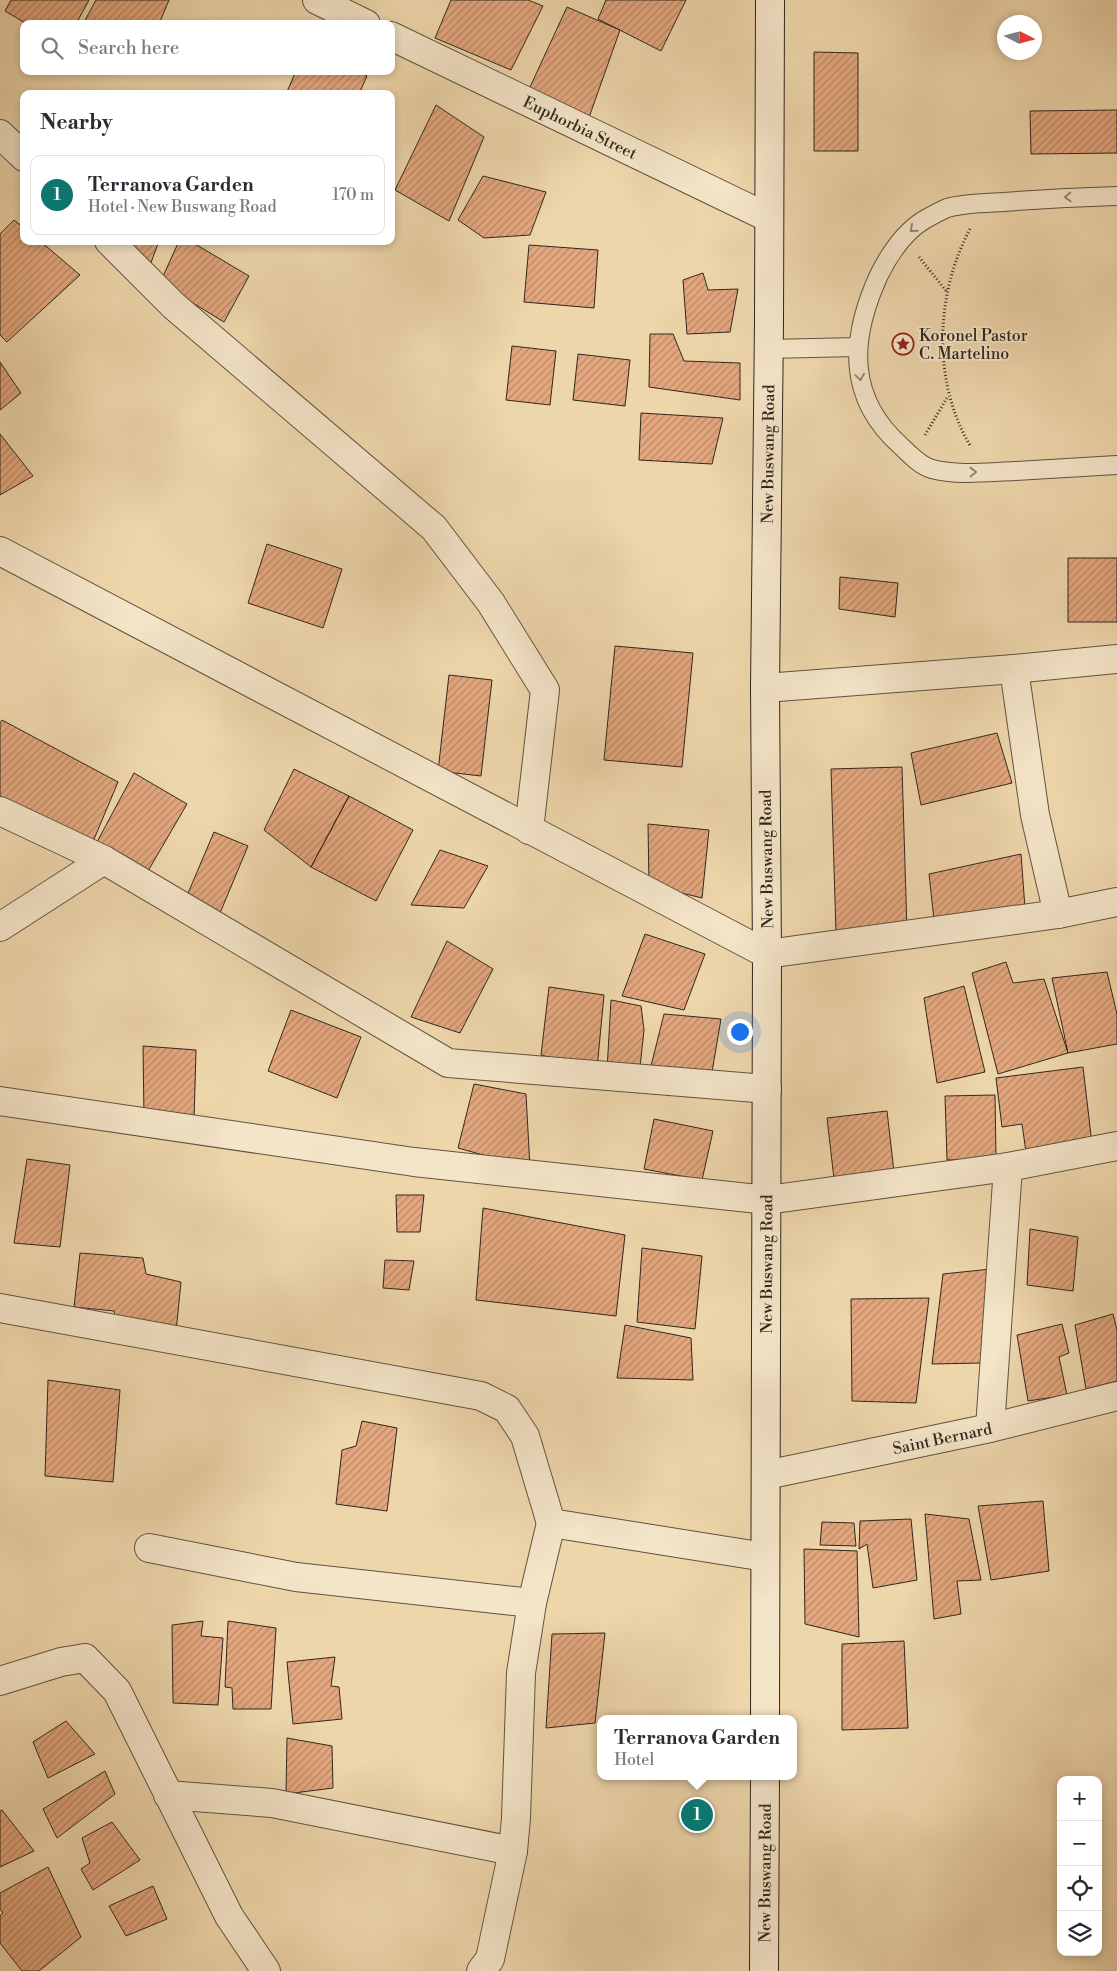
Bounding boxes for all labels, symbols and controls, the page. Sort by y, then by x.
north arrow [997,15,1042,60]
search box [20,20,395,75]
icon: search [38,34,66,62]
text: Search here [78,36,179,60]
street label: Euphorbia Street [520,92,640,164]
text: Nearby [40,110,113,136]
text: Terranova Garden [88,173,254,197]
text: 1 [53,185,61,205]
text: 170 m [332,185,374,205]
one-way arrow [1064,192,1072,203]
text: Hotel · New Buswang Road [88,197,276,217]
one-way arrow [909,224,918,233]
place label: Koronel Pastor C. Martelino [919,326,1028,364]
place icon: Koronel Pastor C. Martelino [891,332,915,356]
one-way arrow [854,373,865,381]
street label: New Buswang Road [758,384,779,524]
one-way arrow [969,467,977,478]
street label: New Buswang Road [756,789,778,929]
your location [727,1019,753,1045]
street label: New Buswang Road [757,1194,777,1334]
street label: Saint Bernard [891,1419,994,1459]
popup [597,1715,797,1780]
text: Terranova Garden [614,1726,780,1750]
text: Hotel [614,1750,654,1770]
map controls [1057,1776,1102,1956]
button: + [1057,1776,1102,1821]
pin: 1 [681,1796,713,1834]
street label: New Buswang Road [755,1803,776,1943]
button: − [1057,1821,1102,1866]
button: locate [1057,1866,1102,1911]
button: layers [1057,1911,1102,1956]

